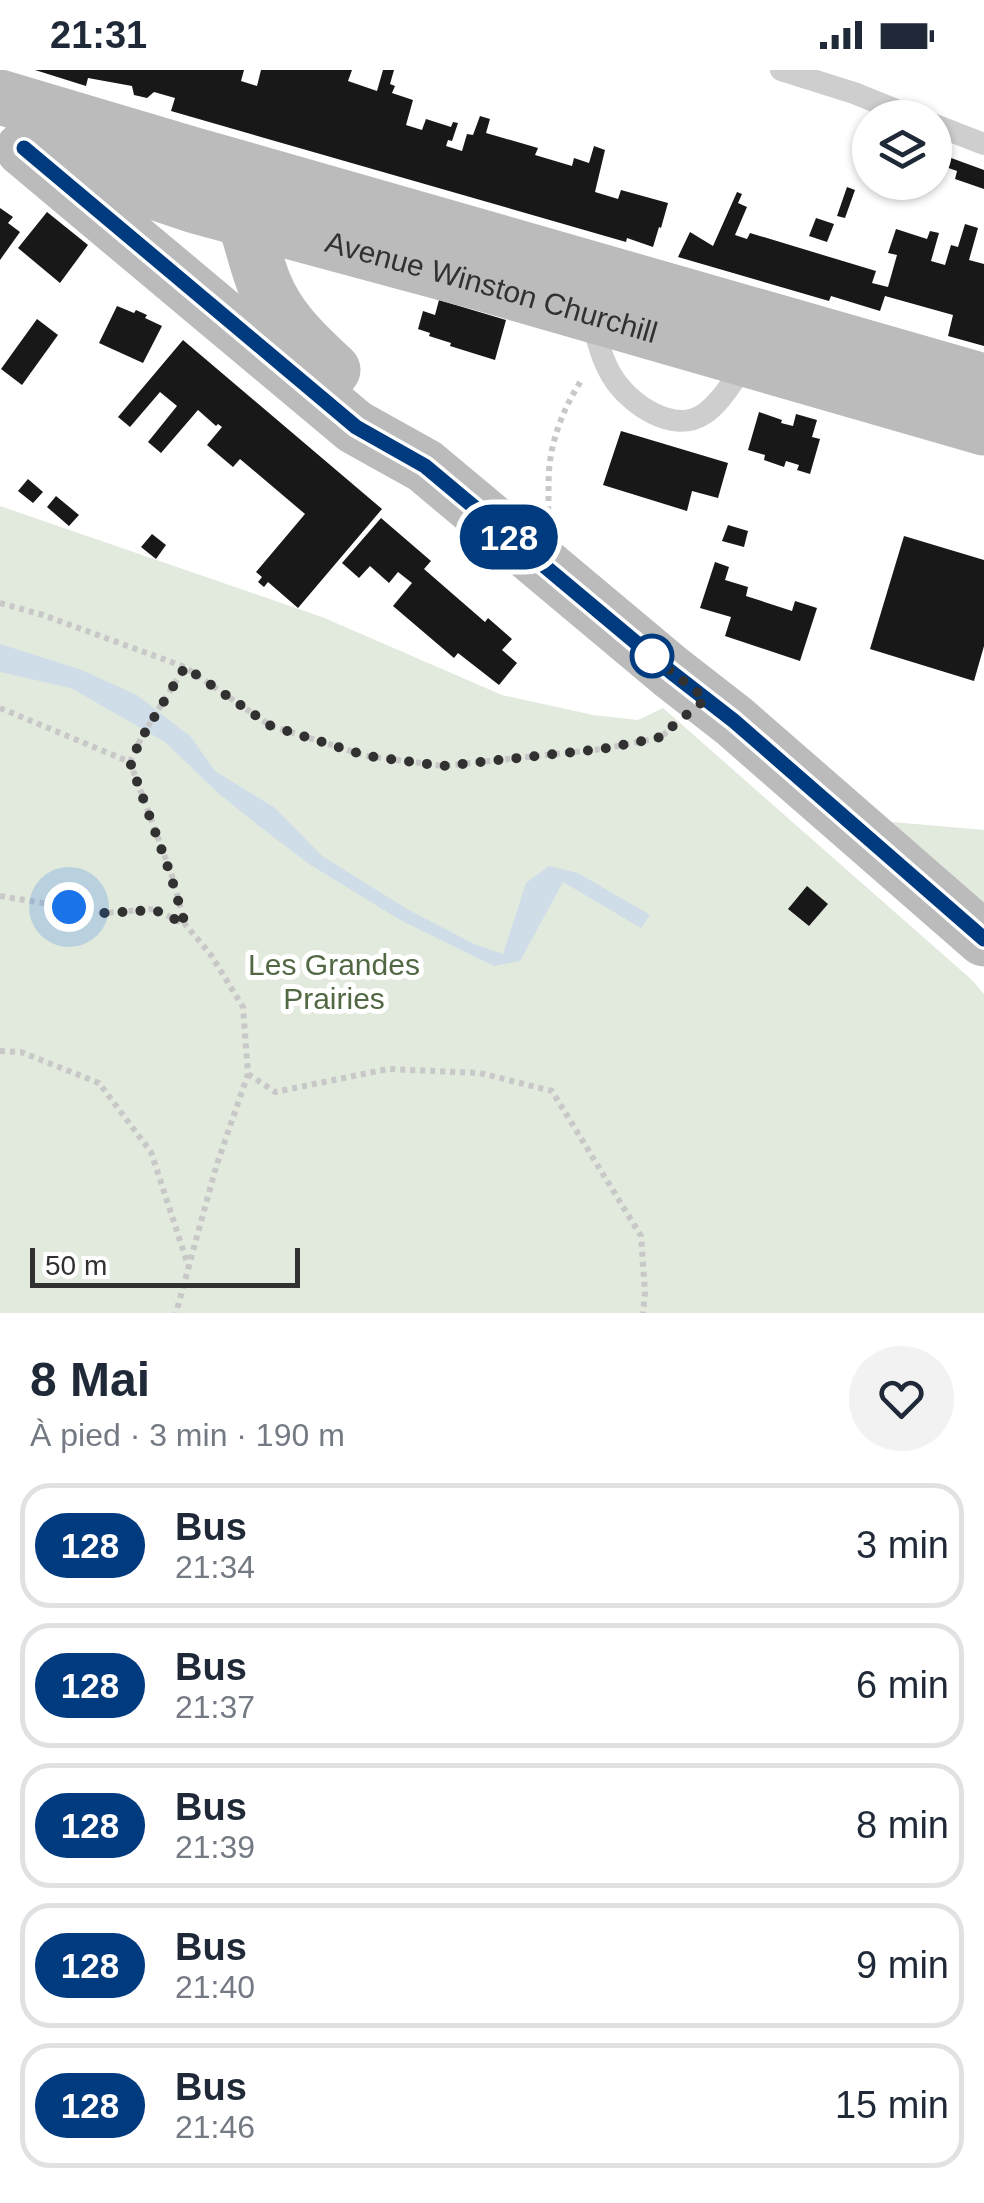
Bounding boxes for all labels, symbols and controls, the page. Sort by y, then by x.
text: 21:31 [50,14,147,56]
map controls [852,100,952,200]
button: layers [852,100,952,200]
street label: Avenue Winston Churchill [322,225,661,349]
line badge: 128 [452,504,566,570]
text: 128 [480,518,538,557]
unlabelled marker [631,635,673,677]
your location [44,882,94,932]
park label: Les Grandes Prairies [248,948,420,1015]
scale bar [30,1243,300,1288]
text: 50 m [45,1250,107,1281]
button: heart [849,1346,954,1451]
text: 8 Mai [30,1353,150,1406]
text: À pied · 3 min · 190 m [30,1417,345,1453]
text: Bus [175,1506,247,1548]
text: 3 min [856,1524,949,1566]
text: 128 [61,1526,119,1565]
text: 21:34 [175,1549,255,1585]
text: Bus [175,1646,247,1688]
text: 6 min [856,1664,949,1706]
text: 128 [61,1666,119,1705]
text: 21:37 [175,1689,255,1725]
text: Bus [175,1786,247,1828]
text: 8 min [856,1804,949,1846]
text: 128 [61,1806,119,1845]
text: 21:39 [175,1829,255,1865]
text: Bus [175,1926,247,1968]
text: 9 min [856,1944,949,1986]
text: 128 [61,1946,119,1985]
text: 21:40 [175,1969,255,2005]
text: Bus [175,2066,247,2108]
text: 15 min [835,2084,949,2126]
text: 128 [61,2086,119,2125]
text: 21:46 [175,2109,255,2145]

